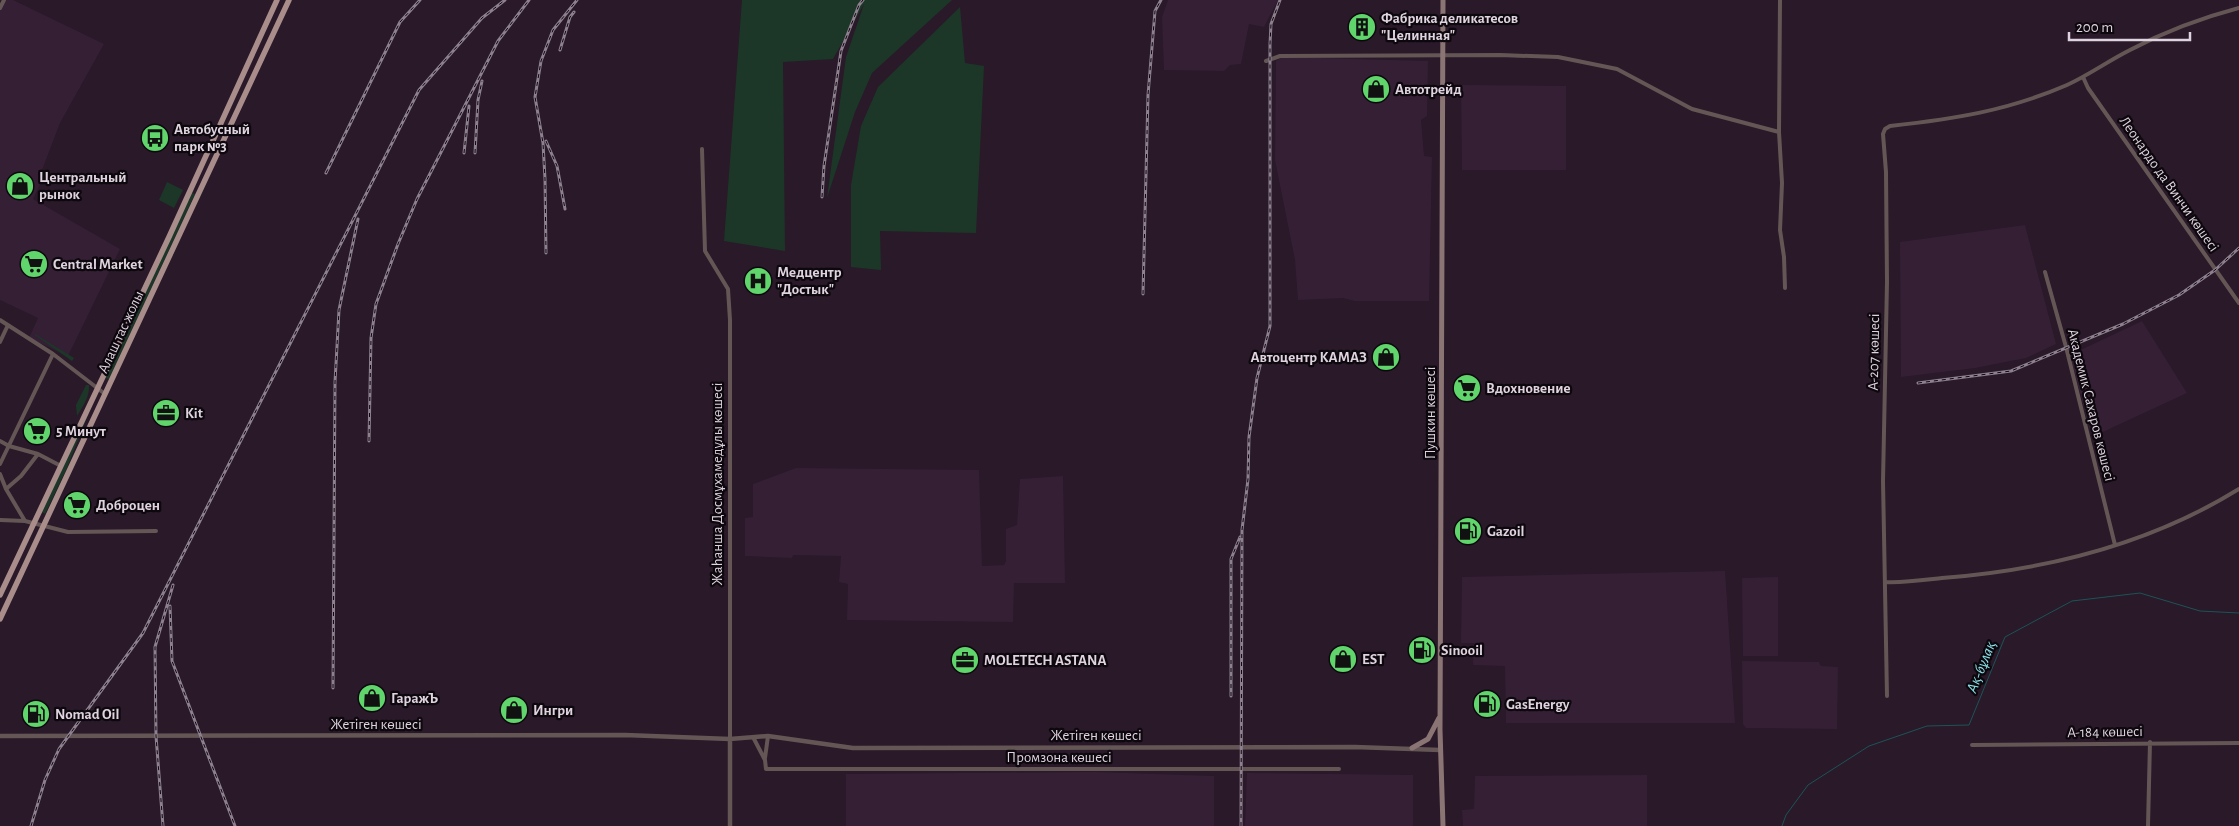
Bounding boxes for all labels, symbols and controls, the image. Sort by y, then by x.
scale bar [2069,10,2190,42]
place label: Фабрика деликатесов "Целинная" [1381,11,1518,43]
building icon: Фабрика деликатесов "Целинная" [1347,12,1377,42]
text: 200 m [2076,20,2113,35]
shop icon: Автотрейд [1361,74,1391,104]
place label: Автотрейд [1395,82,1462,97]
street label: Леонардо да Винчи көшесі [2117,114,2221,254]
place label: Автобусный парк №3 [174,122,250,154]
bus stop icon: Автобусный парк №3 [140,123,170,153]
place label: Центральный рынок [39,170,126,202]
shop icon: Центральный рынок [5,171,35,201]
supermarket icon: Central Market [19,249,49,279]
place label: Central Market [53,257,142,272]
place label: Медцентр "Достык" [777,265,842,297]
hospital icon: Медцентр "Достык" [743,266,773,296]
street label: Алаш тас жолы [95,288,147,376]
street label: А-207 көшесі [1866,313,1882,391]
street label: Академик Сахаров көшесі [2065,327,2117,483]
shop icon: Автоцентр КАМАЗ [1371,342,1401,372]
place label: Автоцентр КАМАЗ [1250,350,1367,365]
street label: Пушкин көшесі [1423,367,1438,459]
supermarket icon: Вдохновение [1452,373,1482,403]
place label: Вдохновение [1486,381,1571,396]
street label: Жаһанша Досмұхамедұлы көшесі [710,383,725,585]
office icon: Kit [151,398,181,428]
place label: Kit [185,406,203,421]
supermarket icon: 5 Минут [22,416,52,446]
place label: 5 Минут [56,424,106,439]
supermarket icon: Доброцен [62,490,92,520]
place label: Доброцен [96,498,160,513]
fuel station icon: Gazoil [1453,516,1483,546]
place label: Gazoil [1487,524,1525,539]
fuel station icon: Sinooil [1407,635,1437,665]
water label: Ақ-бұлақ [1963,639,2000,696]
place label: Sinooil [1441,643,1483,658]
shop icon: EST [1328,644,1358,674]
office icon: MOLETECH ASTANA [950,645,980,675]
place label: EST [1362,652,1385,667]
place label: MOLETECH ASTANA [984,653,1107,668]
shop icon: ГаражЪ [357,683,387,713]
fuel station icon: GasEnergy [1472,689,1502,719]
place label: ГаражЪ [391,691,438,706]
shop icon: Ингри [499,695,529,725]
place label: GasEnergy [1506,697,1570,712]
fuel station icon: Nomad Oil [21,699,51,729]
place label: Ингри [533,703,573,718]
place label: Nomad Oil [55,707,119,722]
street label: Жетіген көшесі [330,717,422,732]
street label: А-184 көшесі [2067,724,2143,740]
street label: Жетіген көшесі [1050,728,1142,743]
street label: Промзона көшесі [1006,750,1112,765]

